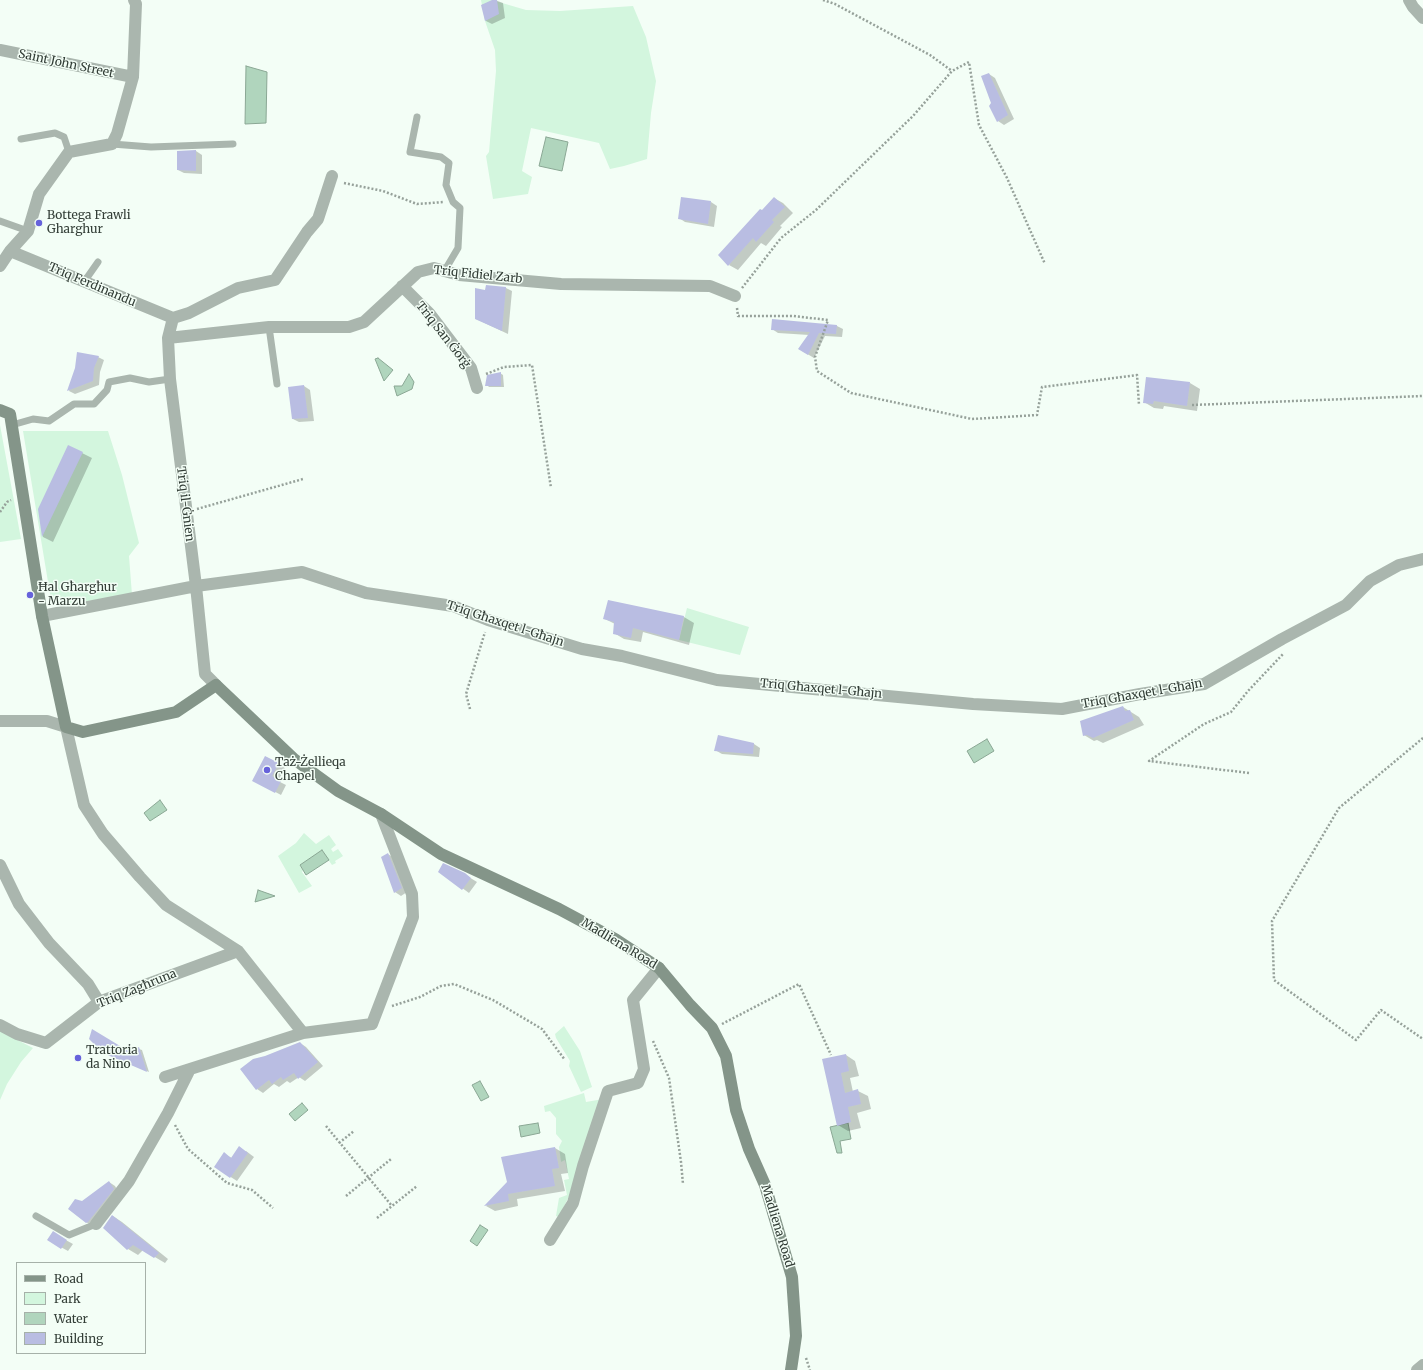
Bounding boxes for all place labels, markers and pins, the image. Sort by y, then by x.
place label: Bottega Frawli Gharghur [47,209,131,237]
marker: Bottega Frawli Gharghur [34,218,44,228]
place label: Ħal Għargħur - Marzu [38,581,117,609]
marker: Ħal Għargħur - Marzu [25,590,35,600]
place label: Taż-Żellieqa Chapel [275,756,346,784]
marker: Taż-Żellieqa Chapel [262,765,272,775]
place label: Trattoria da Nino [86,1044,138,1072]
marker: Trattoria da Nino [73,1053,83,1063]

